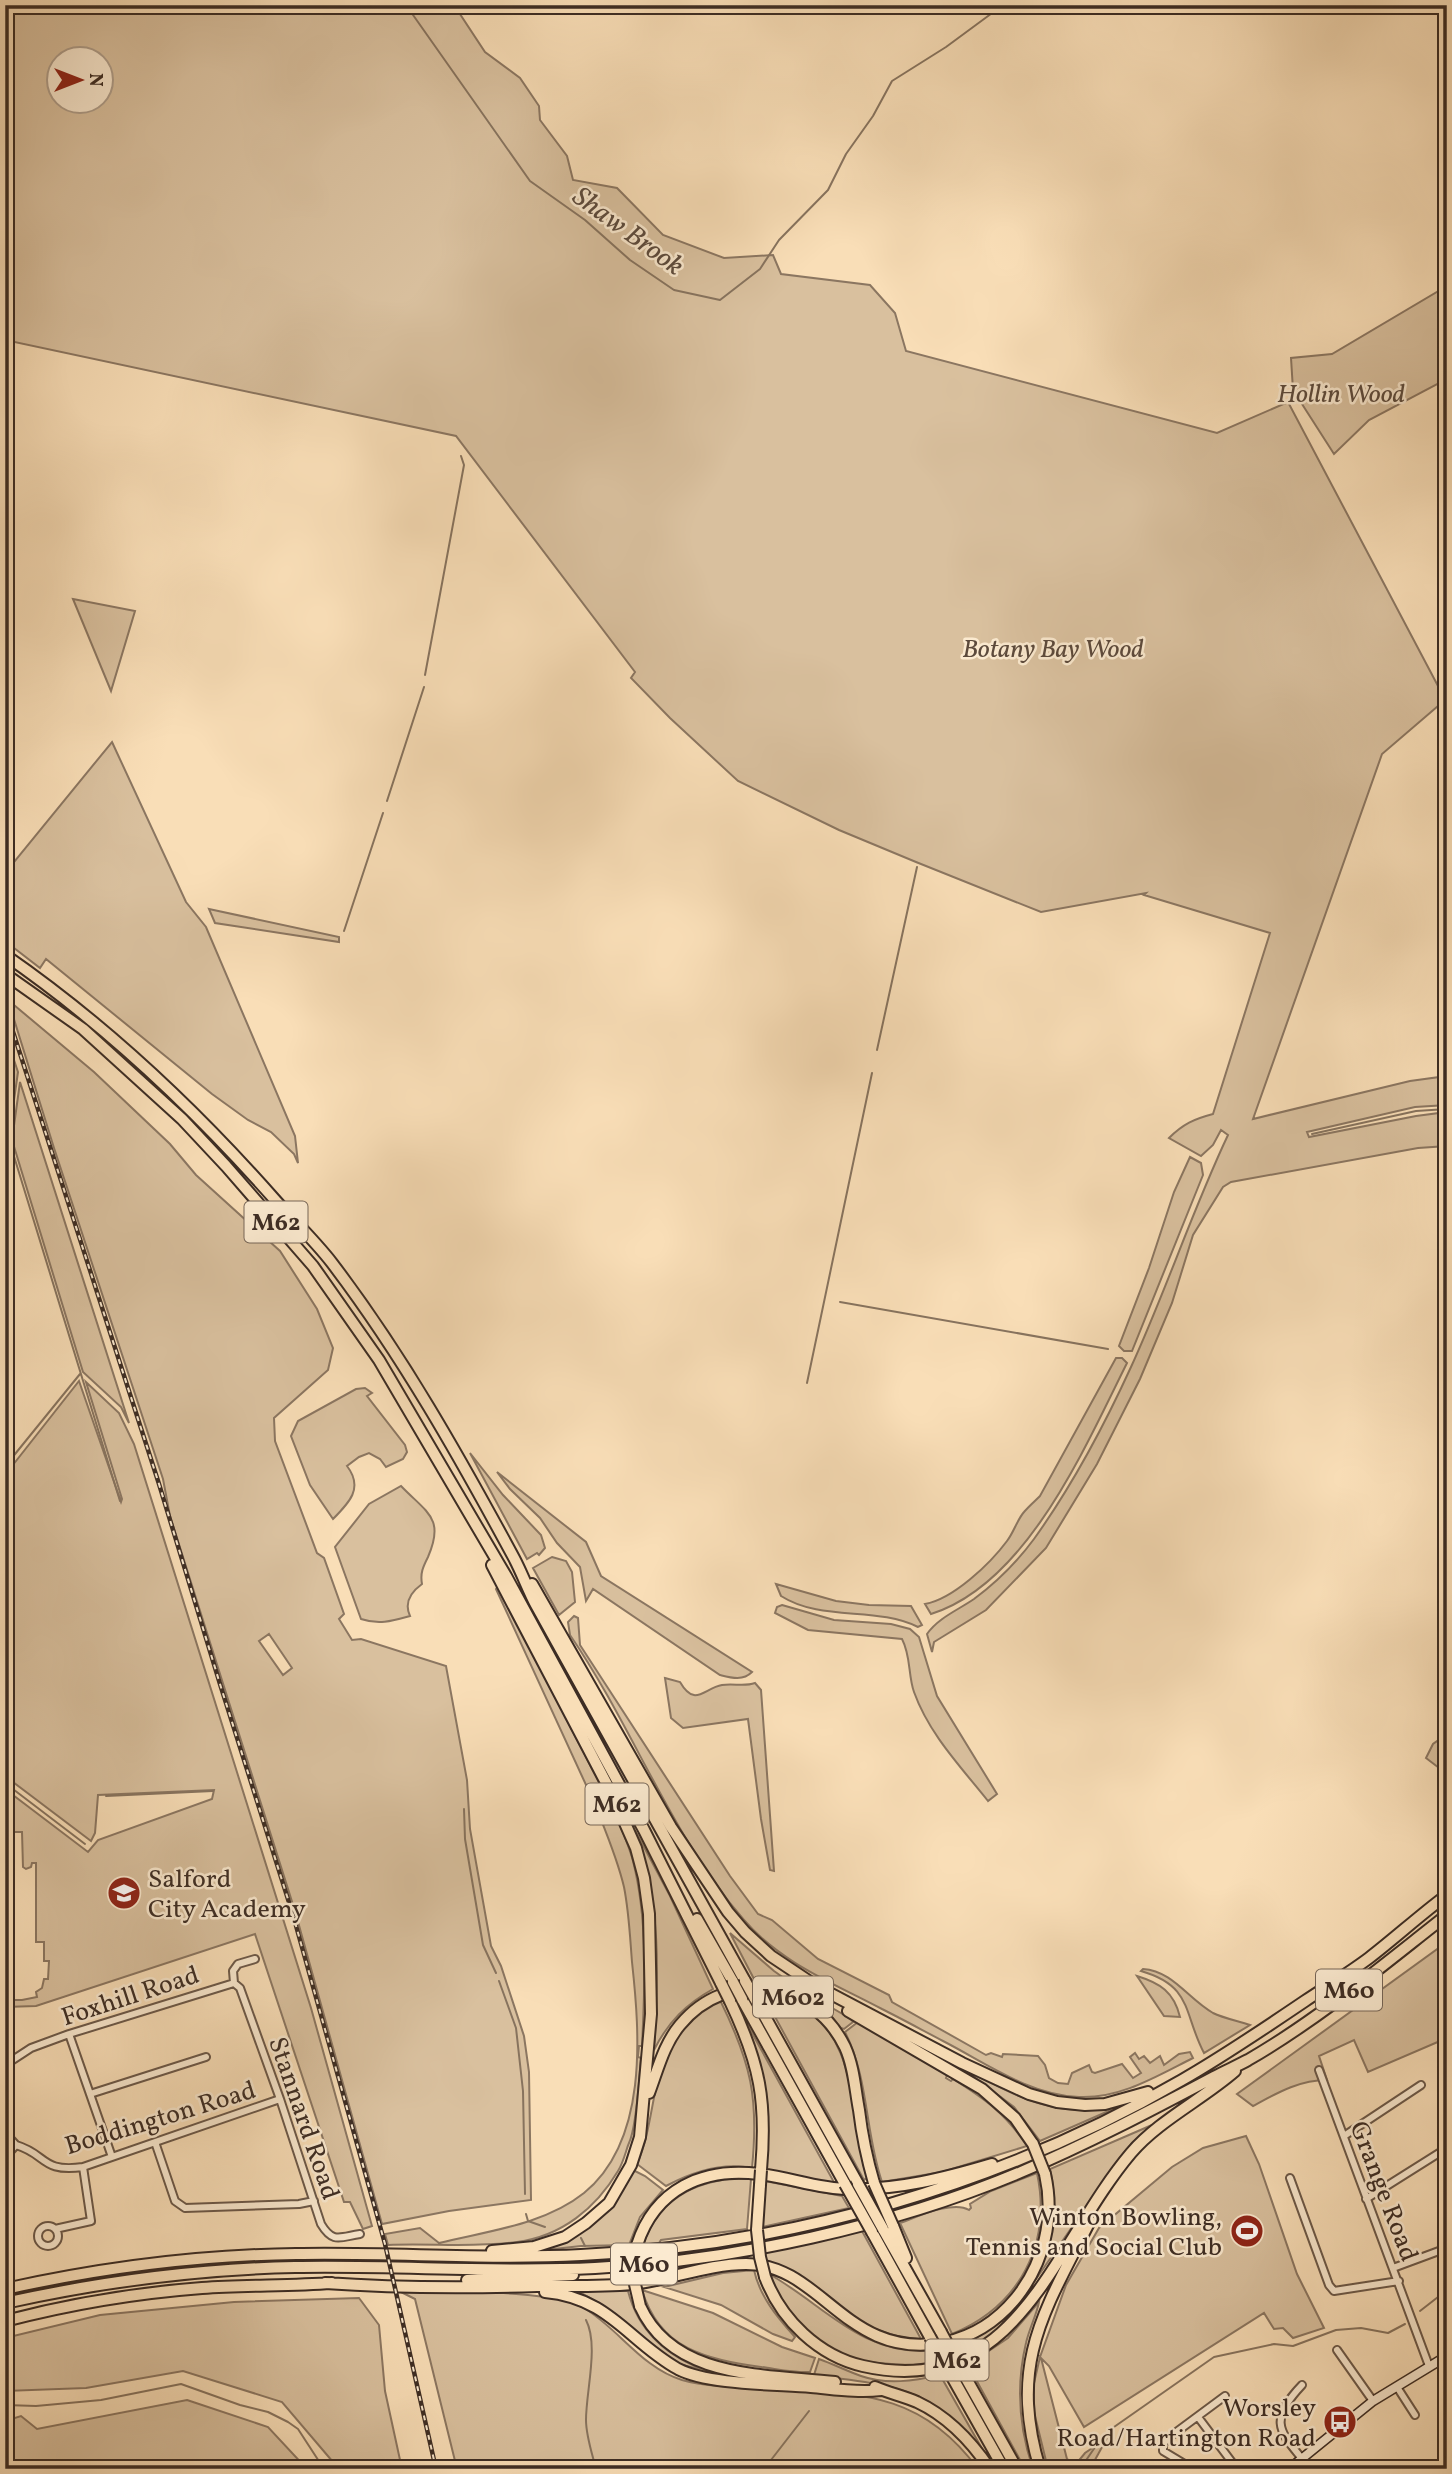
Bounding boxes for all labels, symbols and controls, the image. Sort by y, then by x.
north arrow [46,46,116,116]
text: N [82,73,108,87]
water label: Shaw Brook [564,178,691,286]
park label: Hollin Wood [1277,377,1405,413]
park label: Botany Bay Wood [962,632,1144,668]
road number: M62 [244,1202,308,1242]
road number: M62 [586,1784,648,1825]
place label: Salford City Academy [148,1862,306,1928]
school or university icon: Salford City Academy [105,1874,143,1912]
street label: Foxhill Road [57,1958,204,2036]
road number: M60 [1316,1969,1382,2010]
road number: M602 [753,1976,833,2018]
street label: Stannard Road [258,2032,348,2205]
street label: Boddington Road [61,2073,261,2165]
street label: Grange Road [1340,2116,1426,2267]
place label: Winton Bowling, Tennis and Social Club [966,2200,1222,2266]
sports icon: Winton Bowling, Tennis and Social Club [1228,2212,1266,2250]
road number: M60 [611,2244,677,2284]
road number: M62 [926,2340,988,2381]
place label: Worsley Road/Hartington Road [1056,2391,1316,2457]
bus stop icon: Worsley Road/Hartington Road [1321,2403,1359,2441]

